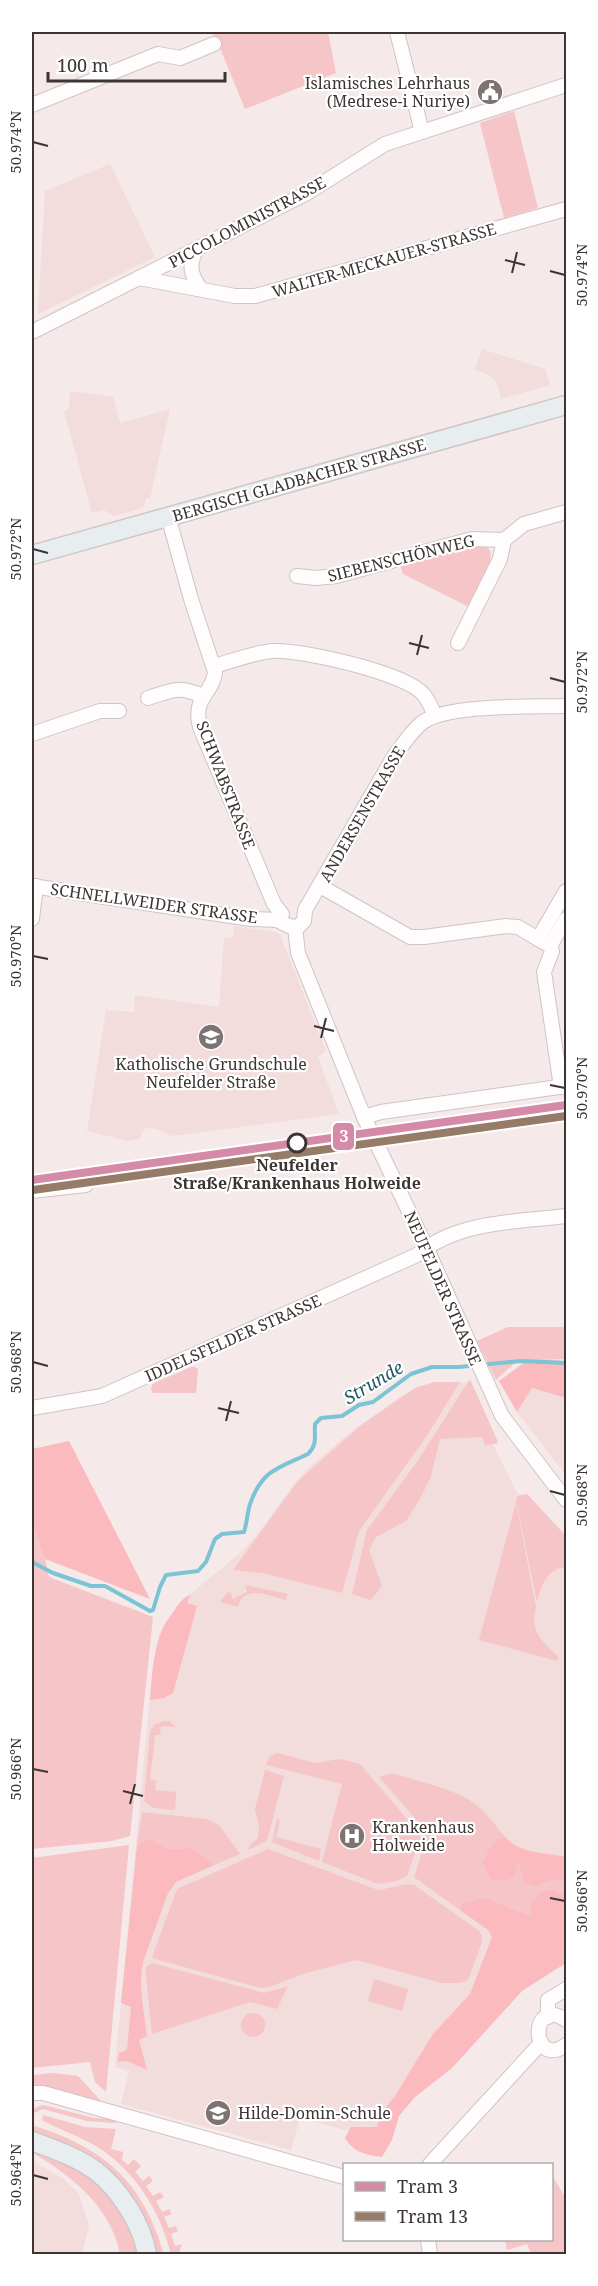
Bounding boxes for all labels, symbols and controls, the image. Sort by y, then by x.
scale bar [48,45,225,83]
text: 100 m [57,53,109,77]
place label: Islamisches Lehrhaus (Medrese-i Nuriye) [305,72,470,112]
public building icon: Islamisches Lehrhaus (Medrese-i Nuriye) [475,77,505,107]
text: 50.974°N [5,110,25,174]
street label: PICCOLOMINISTRASSE [164,171,330,273]
street label: WALTER-MECKAUER-STRASSE [269,217,499,303]
text: 50.974°N [571,243,591,307]
street label: BERGISCH GLADBACHER STRASSE [169,433,429,527]
text: 50.972°N [5,517,25,581]
street label: SIEBENSCHÖNWEG [325,529,477,587]
text: 50.972°N [571,650,591,714]
street label: SCHWABSTRASSE [191,718,261,852]
street label: ANDERSENSTRASSE [314,742,410,886]
street label: SCHNELLWEIDER STRASSE [49,878,259,928]
text: 50.970°N [5,924,25,988]
school or university icon: Katholische Grundschule Neufelder Straße [196,1022,226,1052]
place label: Katholische Grundschule Neufelder Straße [115,1053,307,1093]
text: 50.970°N [571,1056,591,1120]
line badge: 3 [332,1122,355,1151]
text: 3 [339,1125,349,1147]
marker: Neufelder Straße/Krankenhaus Holweide [287,1133,307,1153]
place label: Neufelder Straße/Krankenhaus Holweide [173,1154,421,1194]
street label: NEUFELDER STRASSE [399,1207,487,1369]
street label: IDDELSFELDER STRASSE [141,1289,325,1387]
text: 50.968°N [5,1330,25,1394]
water label: Strunde [339,1355,407,1409]
text: 50.968°N [571,1463,591,1527]
text: 50.966°N [5,1737,25,1801]
place label: Krankenhaus Holweide [372,1816,474,1856]
hospital icon: Krankenhaus Holweide [337,1821,367,1851]
text: 50.966°N [571,1869,591,1933]
school or university icon: Hilde-Domin-Schule [203,2098,233,2128]
place label: Hilde-Domin-Schule [238,2102,391,2124]
text: 50.964°N [5,2143,25,2207]
legend [343,2163,553,2241]
text: Tram 3 [397,2174,458,2198]
text: Tram 13 [397,2204,468,2228]

